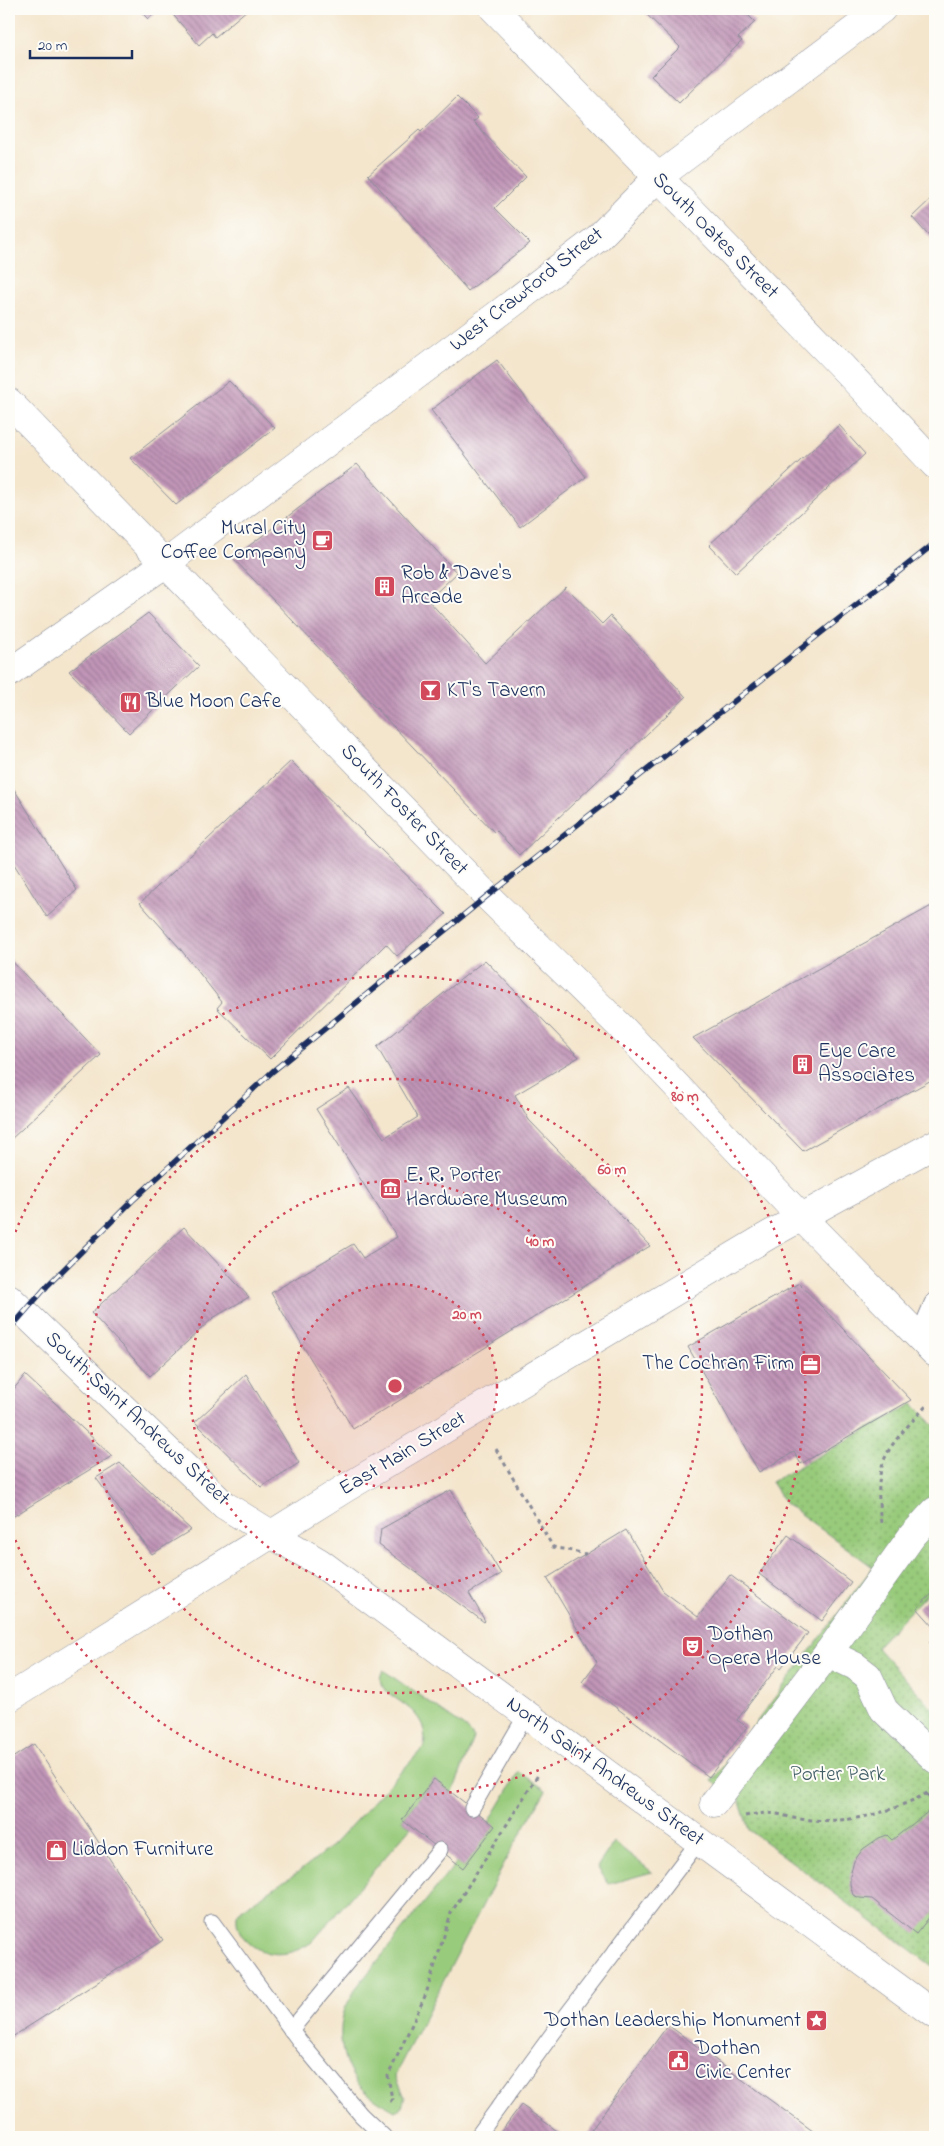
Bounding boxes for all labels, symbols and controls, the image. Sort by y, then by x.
scale bar [30,28,132,60]
text: 20 m [38,35,68,57]
street label: South Oates Street [645,166,785,306]
street label: West Crawford Street [444,220,610,360]
place label: Mural City Coffee Company [161,514,306,570]
cafe icon: Mural City Coffee Company [310,529,334,553]
place label: Rob & Dave's Arcade [401,559,512,613]
building icon: Rob & Dave's Arcade [373,574,397,598]
place label: KT's Tavern [447,676,546,706]
bar icon: KT's Tavern [419,679,443,703]
place label: Blue Moon Cafe [145,687,282,717]
restaurant icon: Blue Moon Cafe [118,690,142,714]
street label: South Foster Street [333,737,475,883]
place label: Eye Care Associates [818,1037,915,1091]
building icon: Eye Care Associates [790,1052,814,1076]
text: 80 m [670,1086,699,1108]
text: 60 m [597,1159,627,1181]
place label: E. R. Porter Hardware Museum [406,1161,567,1215]
museum icon: E. R. Porter Hardware Museum [378,1176,402,1200]
text: 40 m [525,1231,554,1253]
text: 20 m [451,1304,482,1326]
street label: South Saint Andrews Street [38,1325,236,1513]
place label: The Cochran Firm [642,1349,794,1379]
office icon: The Cochran Firm [798,1352,822,1376]
centre of rings [386,1377,404,1395]
street label: East Main Street [334,1404,472,1504]
place label: Dothan Opera House [707,1620,821,1674]
theatre icon: Dothan Opera House [680,1635,704,1659]
street label: North Saint Andrews Street [500,1690,710,1854]
park label: Porter Park [791,1760,886,1790]
place label: Liddon Furniture [72,1835,214,1865]
shop icon: Liddon Furniture [44,1838,68,1862]
place label: Dothan Leadership Monument [543,2006,801,2036]
place icon: Dothan Leadership Monument [805,2009,829,2033]
place label: Dothan Civic Center [694,2034,792,2088]
public building icon: Dothan Civic Center [667,2049,691,2073]

